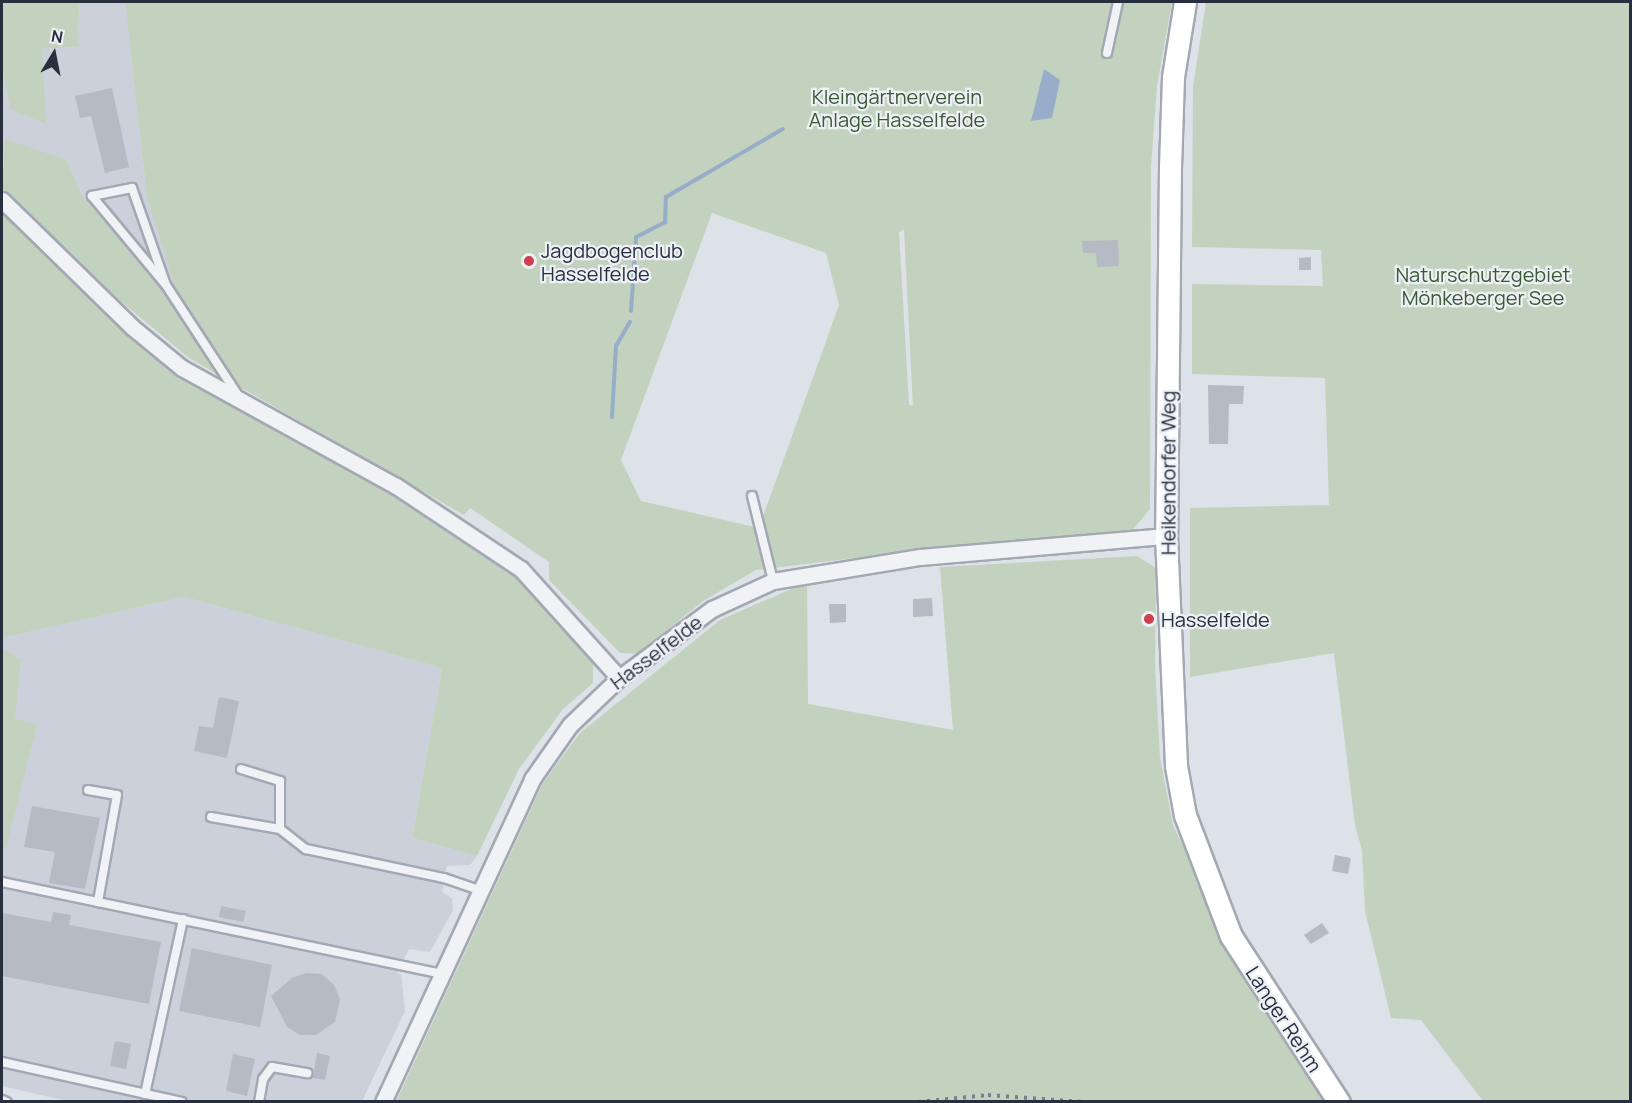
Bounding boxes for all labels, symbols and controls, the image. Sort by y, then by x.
north arrow [24,24,84,84]
text: N [50,24,65,48]
park label: Kleingärtnerverein Anlage Hasselfelde [809,84,985,131]
place label: Jagdbogenclub Hasselfelde [541,238,683,285]
marker: Jagdbogenclub Hasselfelde [522,254,536,268]
park label: Naturschutzgebiet Mönkeberger See [1395,263,1571,310]
street label: Heikendorfer Weg [1156,391,1180,555]
place label: Hasselfelde [1161,607,1270,631]
street label: Hasselfelde [605,610,707,694]
marker: Hasselfelde [1142,612,1156,626]
street label: Langer Rehm [1241,962,1327,1076]

